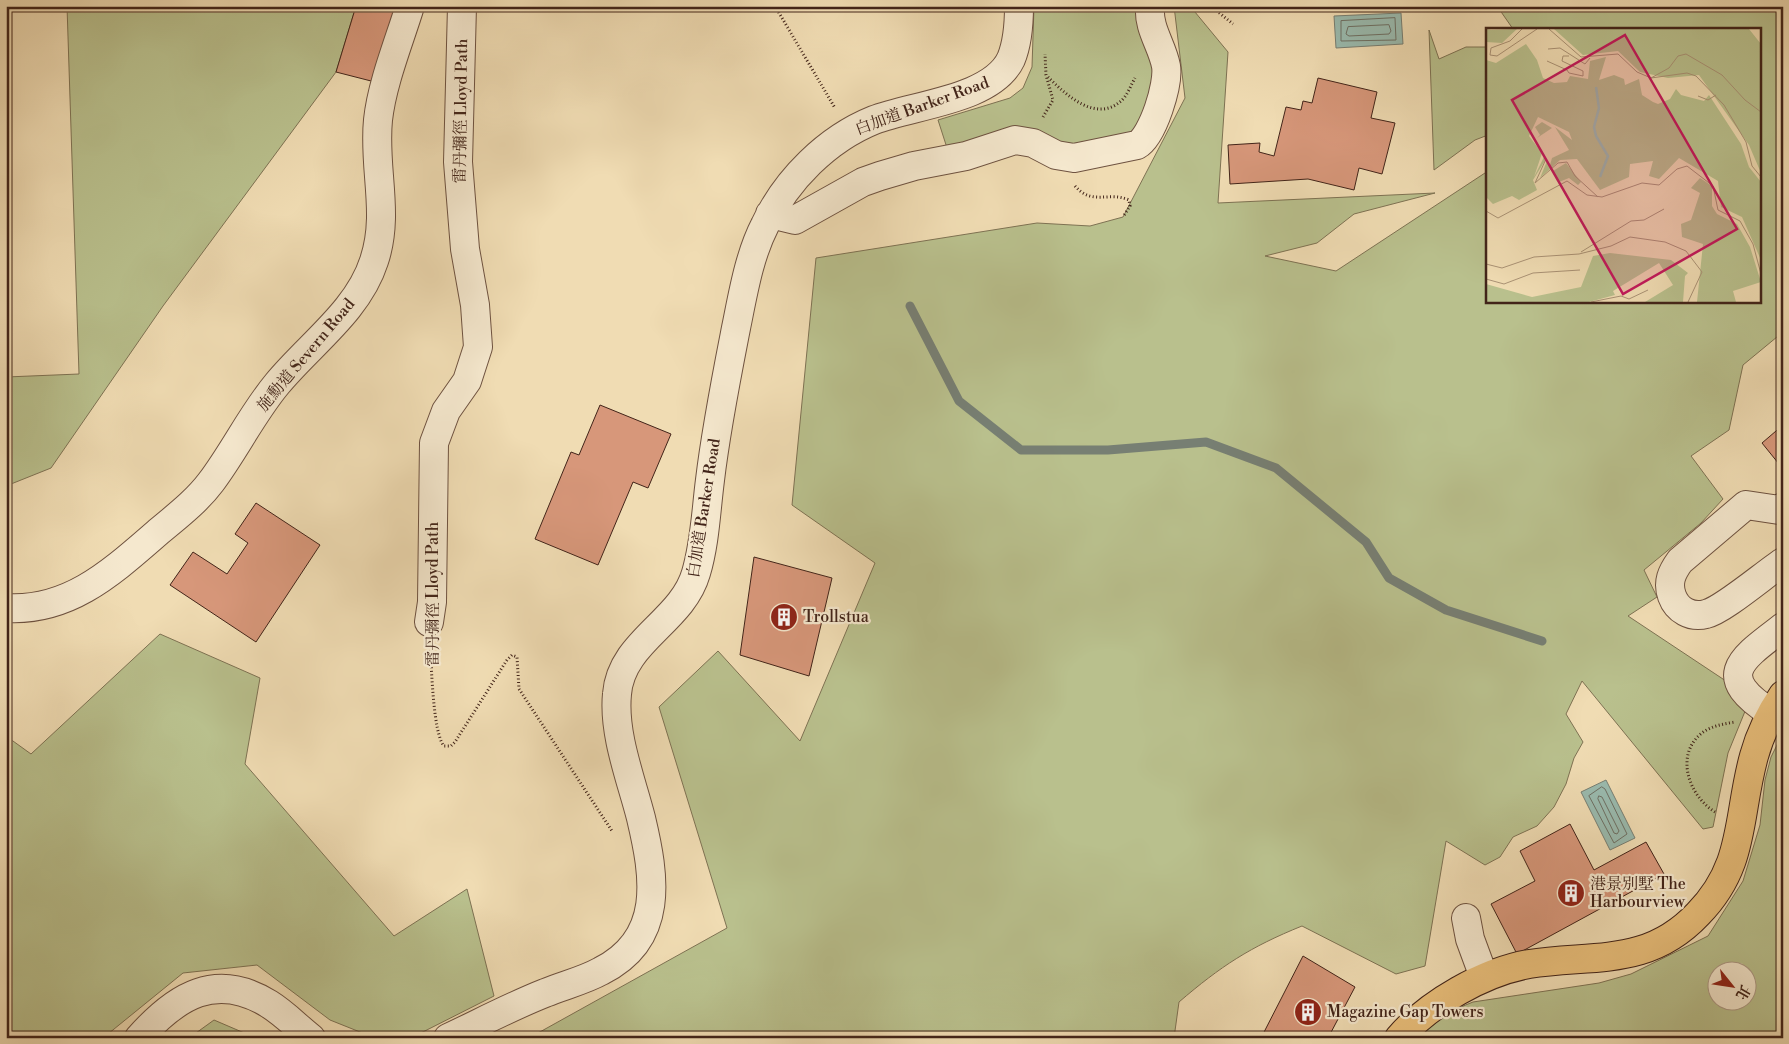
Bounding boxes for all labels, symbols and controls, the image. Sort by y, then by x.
inset map [1486,28,1762,302]
street label: 雷丹彌徑 Lloyd Path [450,38,472,184]
street label: 白加道 Barker Road [852,72,992,140]
street label: 施勳道 Severn Road [253,294,359,416]
street label: 白加道 Barker Road [683,437,725,579]
street label: 雷丹彌徑 Lloyd Path [423,521,443,666]
building icon: Trollstua [769,602,799,632]
place label: Trollstua [803,607,870,627]
place label: 港景別墅 The Harbourview [1590,874,1686,912]
building icon: 港景別墅 The Harbourview [1556,878,1586,908]
north arrow [1706,962,1756,1012]
text: 北 [1731,981,1754,1003]
building icon: Magazine Gap Towers [1293,997,1323,1027]
place label: Magazine Gap Towers [1327,1002,1483,1022]

